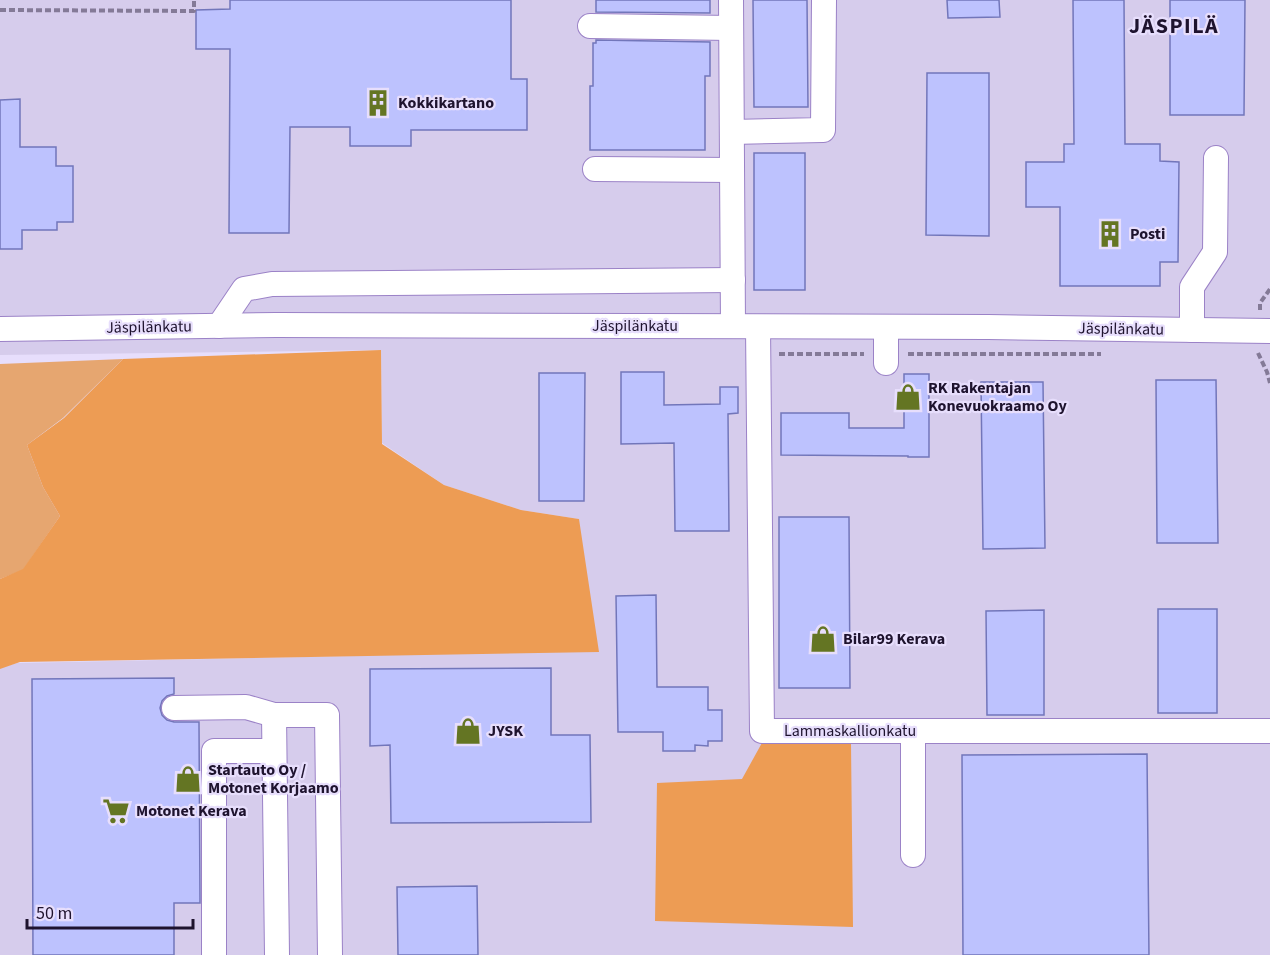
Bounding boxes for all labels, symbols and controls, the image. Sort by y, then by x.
district label: JÄSPILÄ [1129,10,1219,42]
building icon: Kokkikartano [363,88,393,118]
place label: Kokkikartano [398,92,494,114]
building icon: Posti [1095,219,1125,249]
place label: Posti [1130,223,1165,245]
street label: Jäspilänkatu [106,315,192,339]
street label: Jäspilänkatu [592,315,678,337]
street label: Jäspilänkatu [1078,317,1164,341]
place label: RK Rakentajan Konevuokraamo Oy [928,377,1067,417]
shop icon: RK Rakentajan Konevuokraamo Oy [893,382,923,412]
shop icon: Bilar99 Kerava [808,624,838,654]
place label: Bilar99 Kerava [843,628,945,650]
shop icon: JYSK [453,716,483,746]
place label: JYSK [488,720,523,742]
street label: Lammaskallionkatu [784,720,916,742]
place label: Startauto Oy / Motonet Korjaamo [208,759,339,799]
shop icon: Startauto Oy / Motonet Korjaamo [173,764,203,794]
supermarket icon: Motonet Kerava [101,796,131,826]
place label: Motonet Kerava [136,800,247,822]
scale bar [27,892,194,930]
text: 50 m [36,901,72,926]

